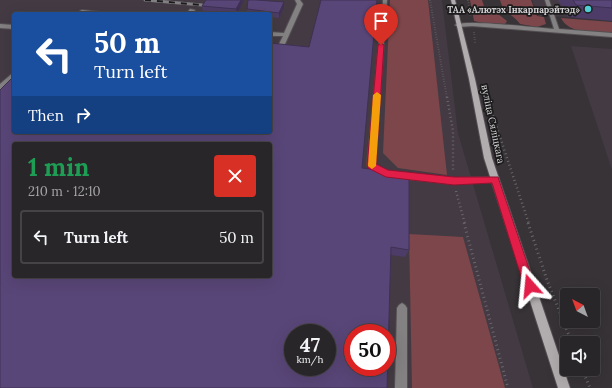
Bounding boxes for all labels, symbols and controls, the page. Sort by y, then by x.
pin [364,4,398,45]
place label: ТАА «Алютэх Інкарпарэйтэд» [447,4,581,15]
marker: ТАА «Алютэх Інкарпарэйтэд» [583,4,593,14]
icon: arrive [370,10,392,32]
text: 50 m [94,25,160,61]
icon: left [28,28,80,80]
text: Turn left [94,60,167,83]
street label: вуліца Сяліцкага [478,83,508,165]
icon: right [72,104,94,126]
text: Then [28,106,64,125]
text: 1 min [28,152,89,183]
button: close [214,155,256,197]
text: 210 m · 12:10 [28,183,101,200]
icon: left [30,226,52,248]
text: Turn left [64,228,128,247]
text: 50 m [219,228,254,247]
position arrow [509,265,551,307]
north arrow [560,288,600,328]
map controls [560,288,600,376]
speed limit sign: 50 [344,324,396,376]
text: 47 [300,332,320,357]
button: sound [560,336,600,376]
text: km/h [296,353,324,366]

